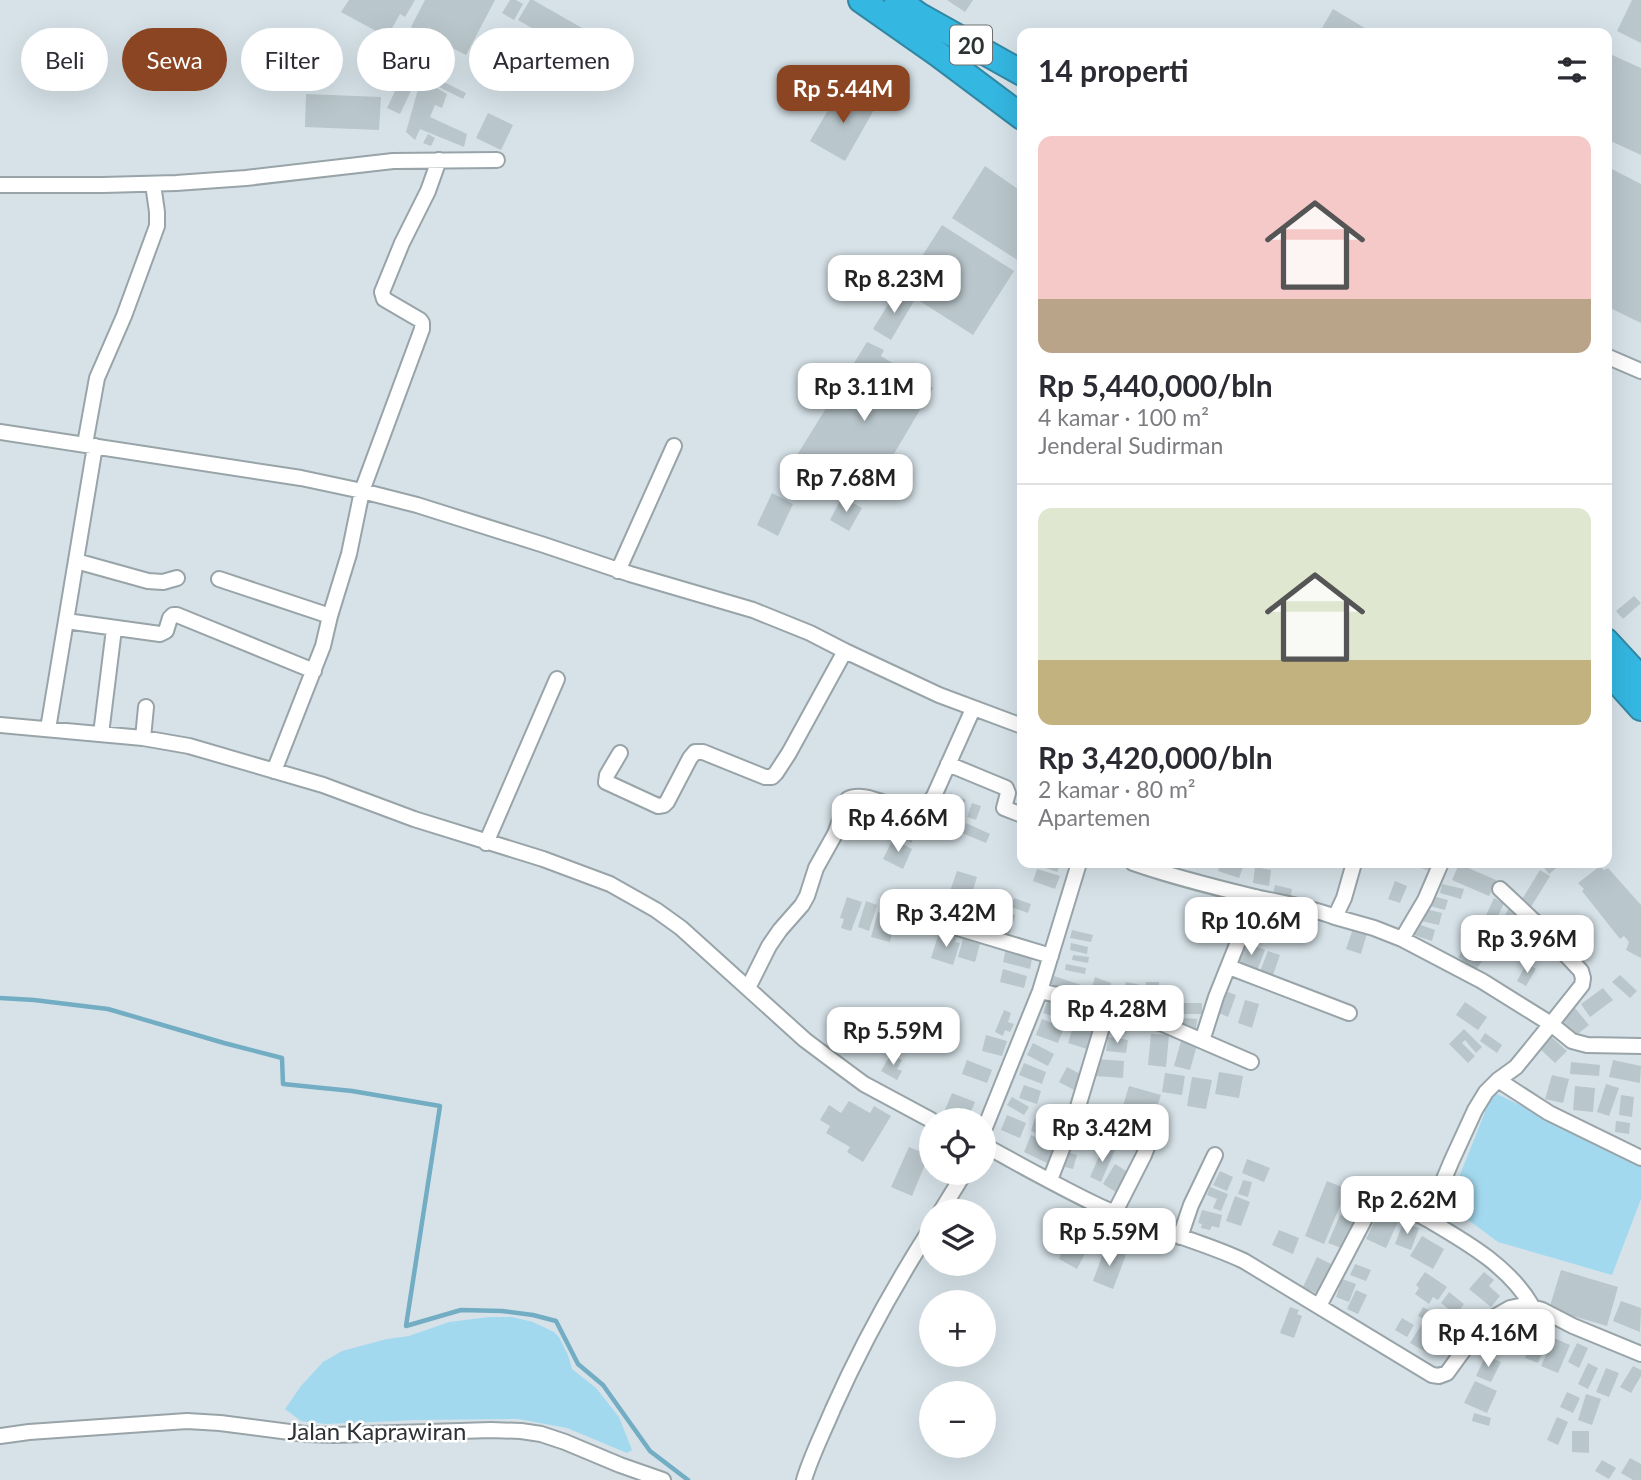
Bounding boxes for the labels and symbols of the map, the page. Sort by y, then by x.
road number: 20 [950,26,992,64]
pin: Rp 5.44M [771,66,915,125]
pin: Rp 8.23M [822,256,966,315]
pin: Rp 3.11M [792,364,936,423]
pin: Rp 7.68M [774,454,918,514]
pin: Rp 4.66M [826,794,970,854]
pin: Rp 3.42M [874,890,1018,949]
pin: Rp 10.6M [1179,898,1323,957]
pin: Rp 3.96M [1455,916,1599,975]
pin: Rp 4.28M [1045,986,1189,1045]
pin: Rp 5.59M [821,1007,965,1067]
pin: Rp 3.42M [1030,1104,1174,1164]
pin: Rp 2.62M [1335,1176,1479,1236]
pin: Rp 5.59M [1037,1208,1181,1268]
pin: Rp 4.16M [1416,1310,1560,1369]
street label: Jalan Kaprawiran [288,1416,466,1445]

